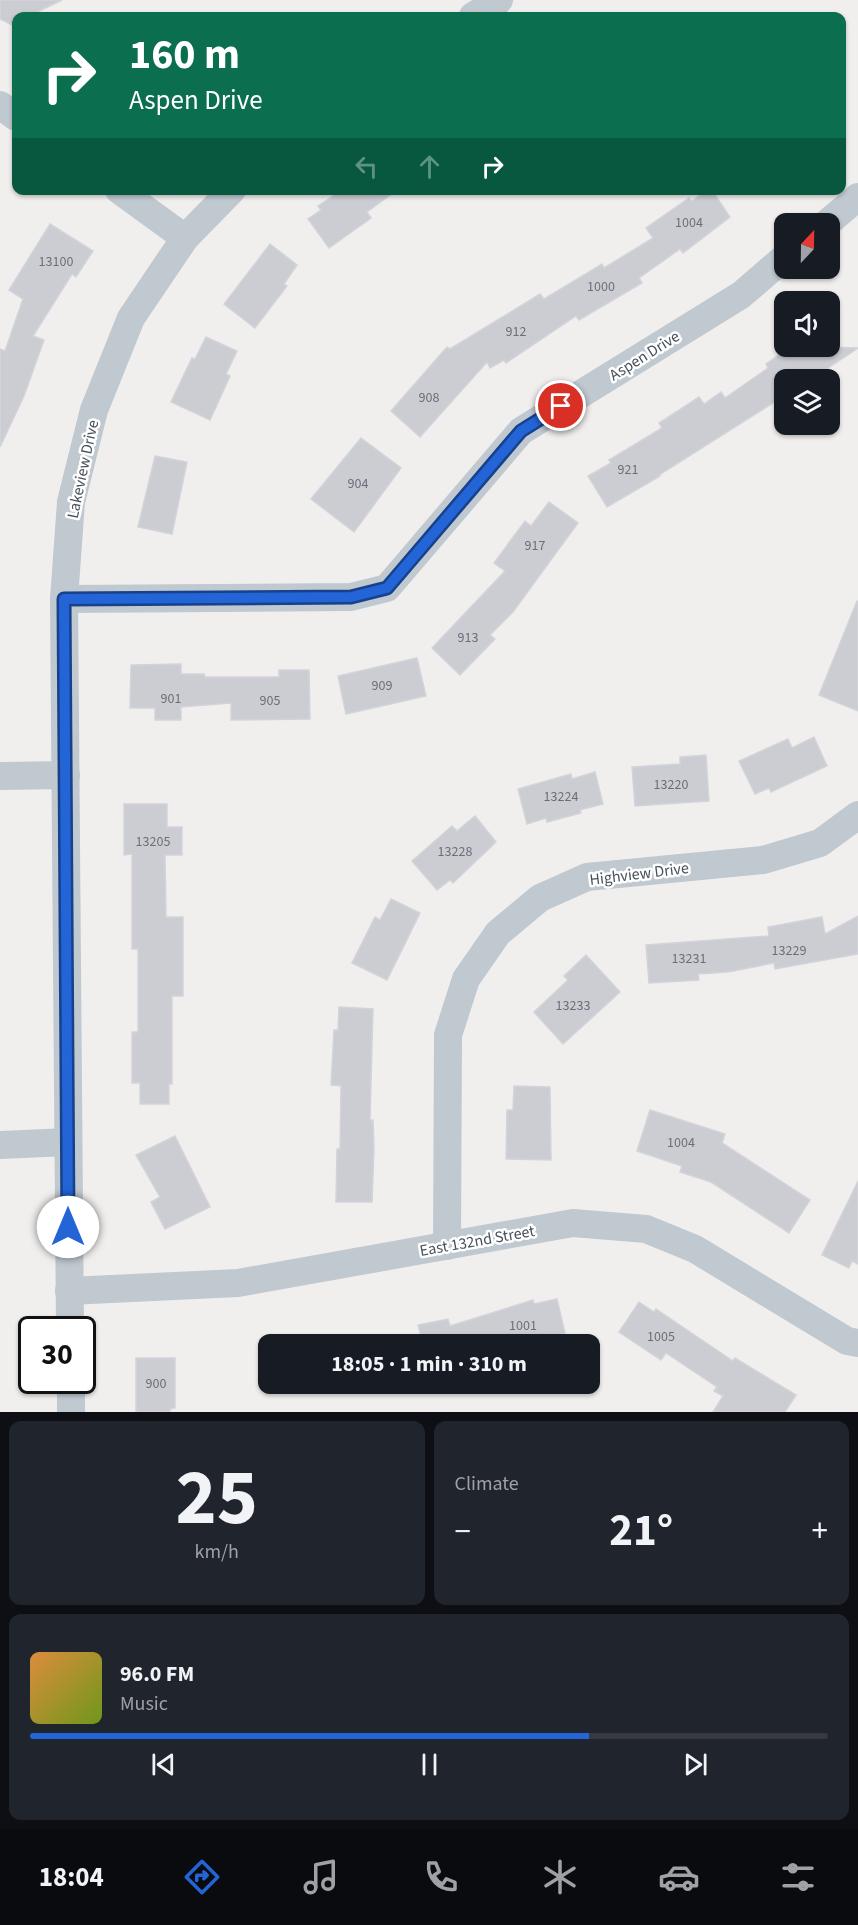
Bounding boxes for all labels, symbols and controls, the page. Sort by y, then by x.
text: 160 m [129,25,240,85]
icon: right [30,36,108,114]
text: Aspen Drive [129,81,263,120]
icon: left [350,150,383,183]
icon: ahead [413,150,446,183]
icon: right [476,150,509,183]
house number: 1004 [675,213,703,233]
north arrow [774,213,840,279]
map controls [774,213,840,435]
house number: 13100 [39,252,73,272]
house number: 1000 [587,277,615,297]
button: sound [774,291,840,357]
house number: 912 [506,322,526,342]
street label: Aspen Drive [605,326,684,386]
button: layers [774,369,840,435]
pin [535,380,586,431]
house number: 908 [419,388,439,408]
icon: arrive [544,389,577,422]
street label: Lakeview Drive [62,418,104,521]
house number: 921 [618,460,638,480]
house number: 904 [348,474,368,494]
house number: 917 [525,536,545,556]
house number: 913 [458,628,478,648]
house number: 909 [372,676,392,696]
house number: 901 [161,689,181,709]
house number: 905 [260,691,280,711]
house number: 13220 [654,775,688,795]
house number: 13224 [544,787,578,807]
house number: 13205 [136,832,170,852]
house number: 13228 [438,842,472,862]
street label: Highview Drive [588,857,690,891]
house number: 13229 [772,941,806,961]
house number: 13231 [672,949,706,969]
house number: 13233 [556,996,590,1016]
house number: 1004 [667,1133,695,1153]
position arrow [36,1195,100,1259]
street label: East 132nd Street [418,1220,537,1262]
speed limit sign: 30 [18,1316,96,1394]
house number: 1001 [509,1316,537,1336]
house number: 1005 [647,1327,675,1347]
text: 18:05 · 1 min · 310 m [331,1348,527,1380]
house number: 900 [146,1374,166,1394]
text: 25 [176,1443,258,1554]
text: Climate [455,1470,519,1498]
text: 21° [609,1499,673,1563]
text: − [455,1508,471,1555]
text: + [812,1508,828,1555]
text: km/h [195,1538,239,1566]
text: 96.0 FM [120,1658,194,1690]
text: Music [120,1690,168,1718]
icon: previous [147,1748,180,1781]
icon: pause [413,1748,446,1781]
icon: next [679,1748,712,1781]
icon: directions [181,1856,223,1898]
icon: music [300,1856,342,1898]
icon: phone [420,1856,462,1898]
icon: climate [539,1856,581,1898]
icon: car [658,1856,700,1898]
icon: filters [777,1856,819,1898]
text: 18:04 [39,1858,104,1897]

